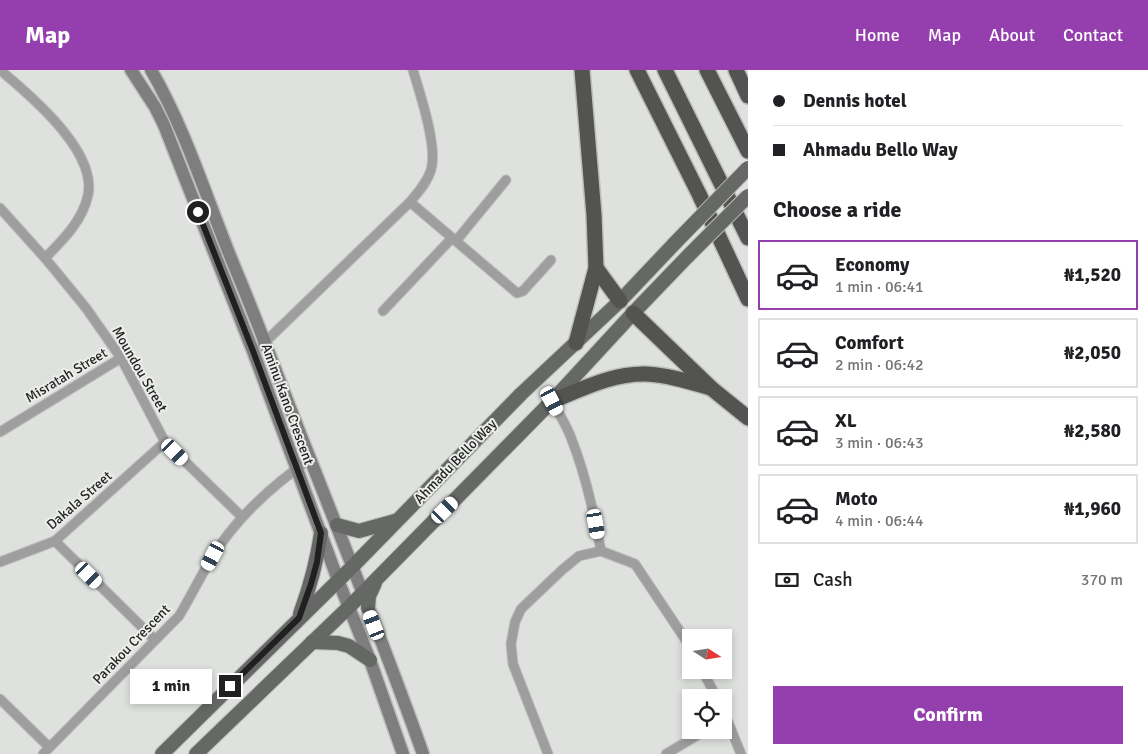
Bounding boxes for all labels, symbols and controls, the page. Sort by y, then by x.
text: Map [25,20,70,50]
text: Home [855,24,900,46]
text: Map [928,24,961,46]
text: About [989,24,1035,46]
text: Contact [1063,24,1123,46]
text: Dennis hotel [803,89,907,113]
text: Ahmadu Bello Way [803,138,958,162]
text: Choose a ride [773,196,901,223]
route start [187,201,209,223]
icon: car [775,253,820,298]
text: Economy [835,253,909,277]
text: ₦1,520 [1064,263,1121,287]
text: 1 min · 06:41 [835,277,924,297]
street label: Moundou Street [108,324,171,415]
icon: car [775,331,820,376]
text: Comfort [835,331,904,355]
street label: Aminu Kano Crescent [258,341,317,467]
text: ₦2,050 [1064,341,1121,365]
street label: Misratah Street [22,344,110,407]
text: 2 min · 06:42 [835,355,924,375]
car [538,384,565,418]
icon: car [775,409,820,454]
text: XL [835,409,857,433]
street label: Ahmadu Bello Way [411,415,500,507]
text: ₦2,580 [1064,419,1121,443]
text: 3 min · 06:43 [835,433,924,453]
car [159,436,190,468]
street label: Dakala Street [43,467,116,533]
icon: car [775,487,820,532]
text: Moto [835,487,878,511]
car [429,494,460,526]
text: ₦1,960 [1064,497,1121,521]
car [586,508,605,540]
text: 4 min · 06:44 [835,511,924,531]
car [199,539,226,573]
car [73,559,104,591]
icon: cash [773,566,801,594]
text: Cash [813,568,853,592]
text: 370 m [1081,570,1123,590]
street label: Parakou Crescent [89,601,174,688]
car [361,608,386,642]
north arrow [682,629,732,679]
map controls [682,629,732,739]
callout: 1 min [130,668,212,704]
route end [219,675,241,697]
text: 1 min [152,676,190,696]
button: Confirm [773,686,1123,744]
button: locate [682,689,732,739]

